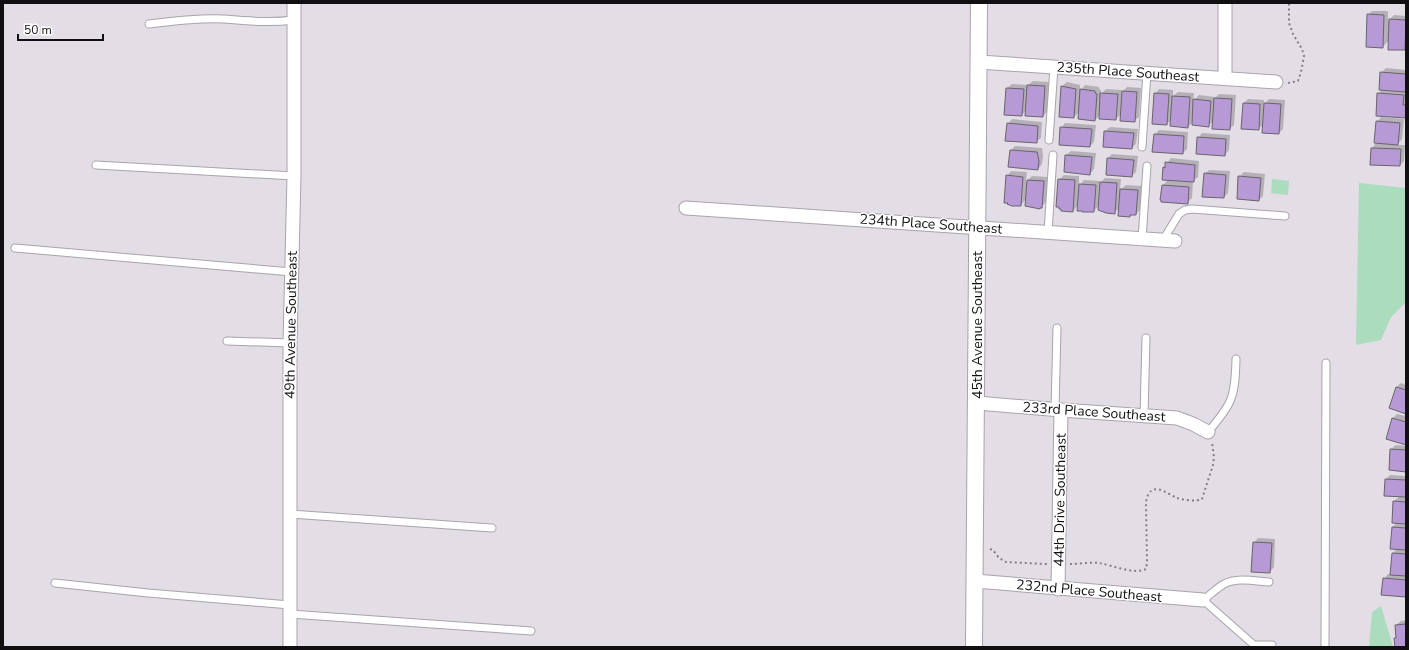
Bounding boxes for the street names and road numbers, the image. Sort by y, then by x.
street label: 235th Place Southeast [1056,58,1200,86]
street label: 234th Place Southeast [859,210,1003,238]
street label: 49th Avenue Southeast [280,251,302,399]
street label: 45th Avenue Southeast [968,251,987,399]
street label: 233rd Place Southeast [1022,398,1166,426]
street label: 44th Drive Southeast [1049,433,1071,567]
street label: 232nd Place Southeast [1015,575,1163,607]

